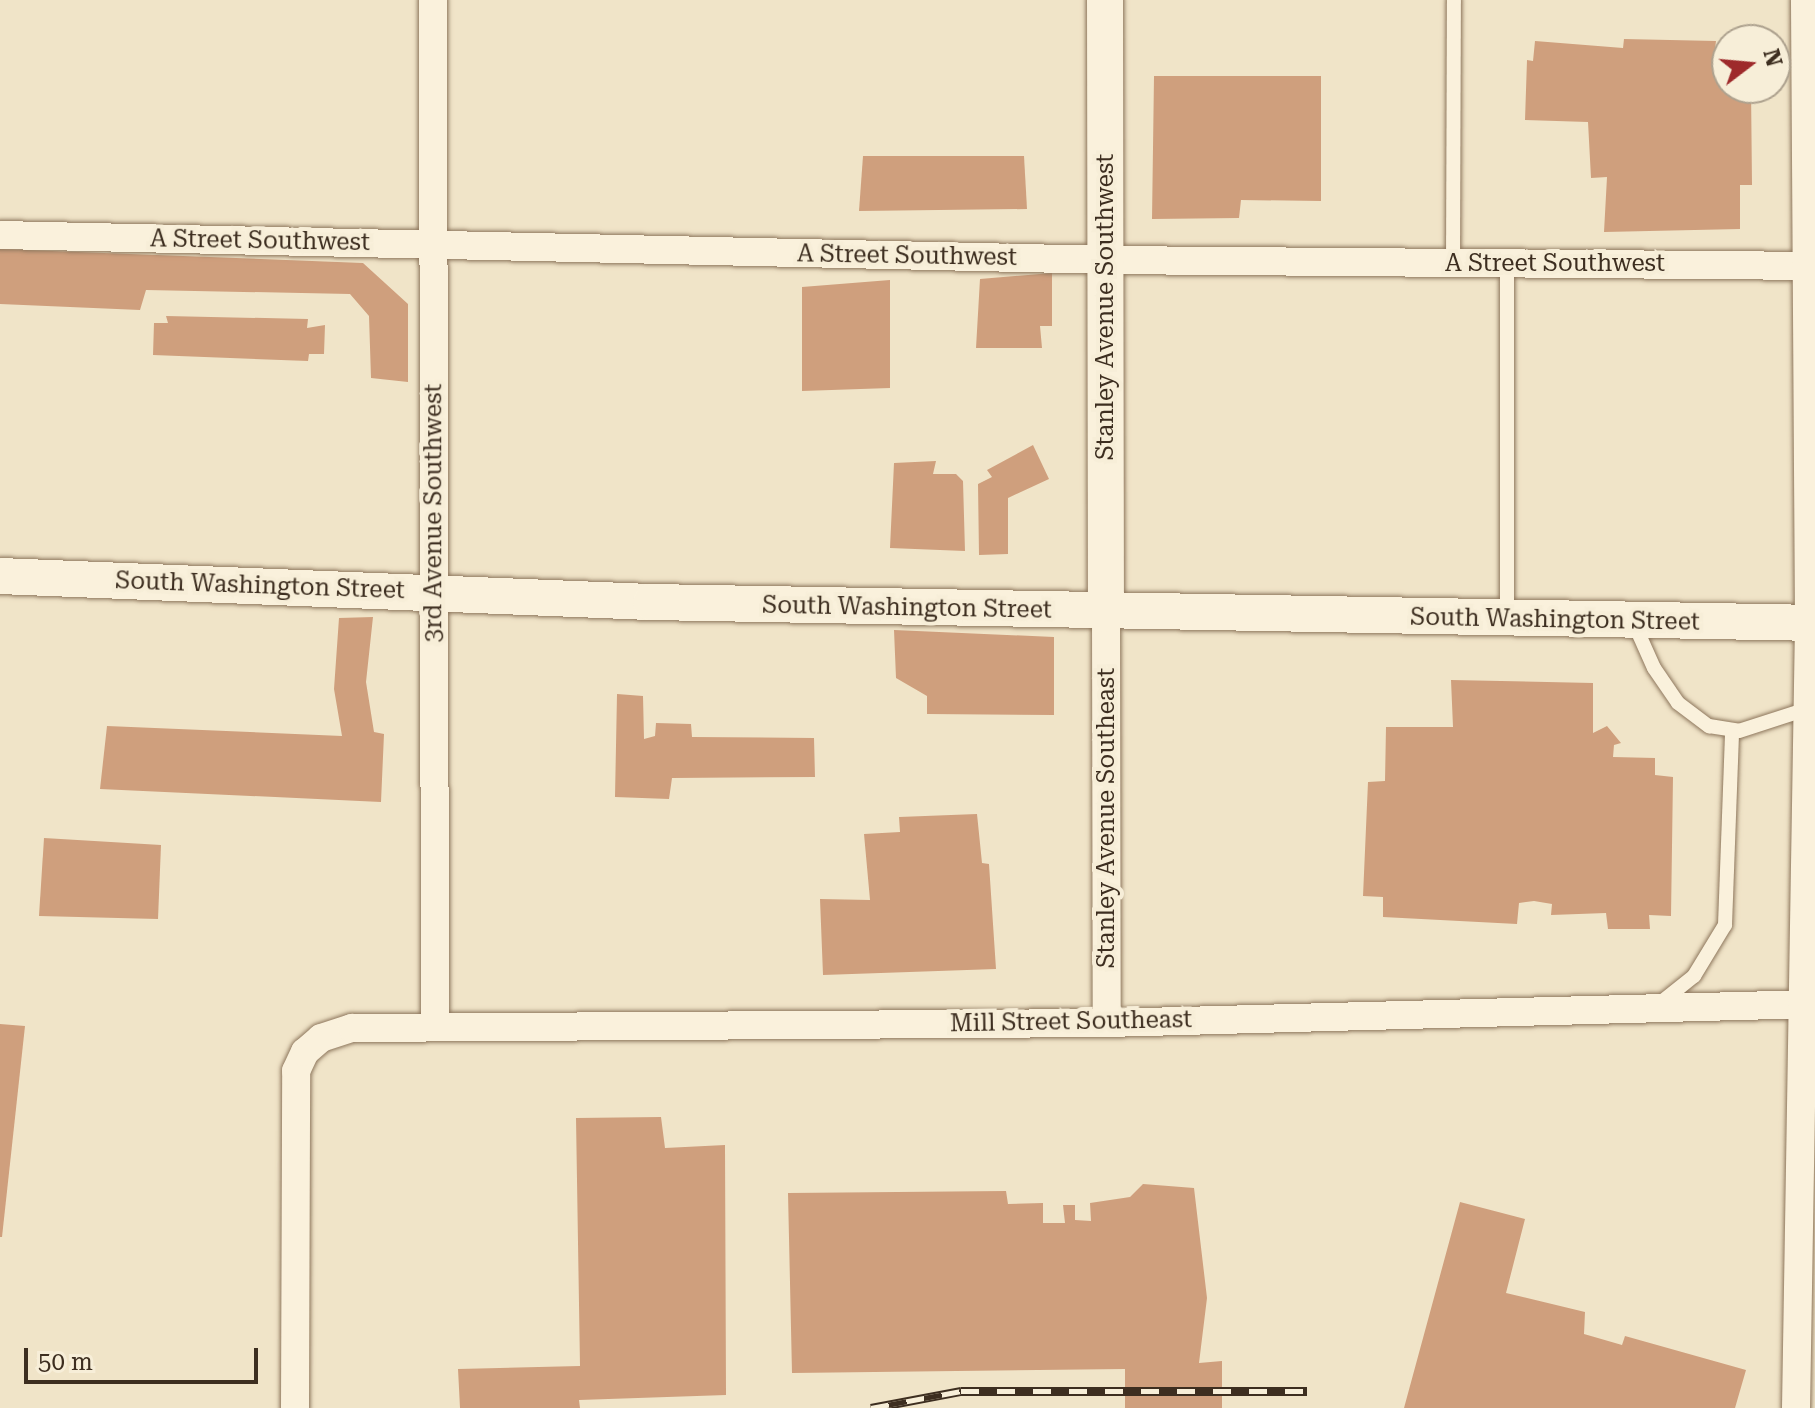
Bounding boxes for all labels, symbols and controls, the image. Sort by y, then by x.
north arrow [1711,24,1791,104]
text: N [1758,46,1787,69]
street label: Stanley Avenue Southwest [1092,154,1120,460]
street label: A Street Southwest [150,225,370,257]
street label: A Street Southwest [797,240,1017,272]
street label: A Street Southwest [1445,250,1665,278]
street label: 3rd Avenue Southwest [420,384,448,642]
street label: South Washington Street [115,567,405,605]
street label: South Washington Street [762,591,1052,625]
street label: South Washington Street [1410,603,1700,637]
street label: Stanley Avenue Southeast [1093,668,1121,968]
street label: Mill Street Southeast [950,1005,1192,1039]
scale bar [28,1332,262,1382]
text: 50 m [38,1348,93,1376]

